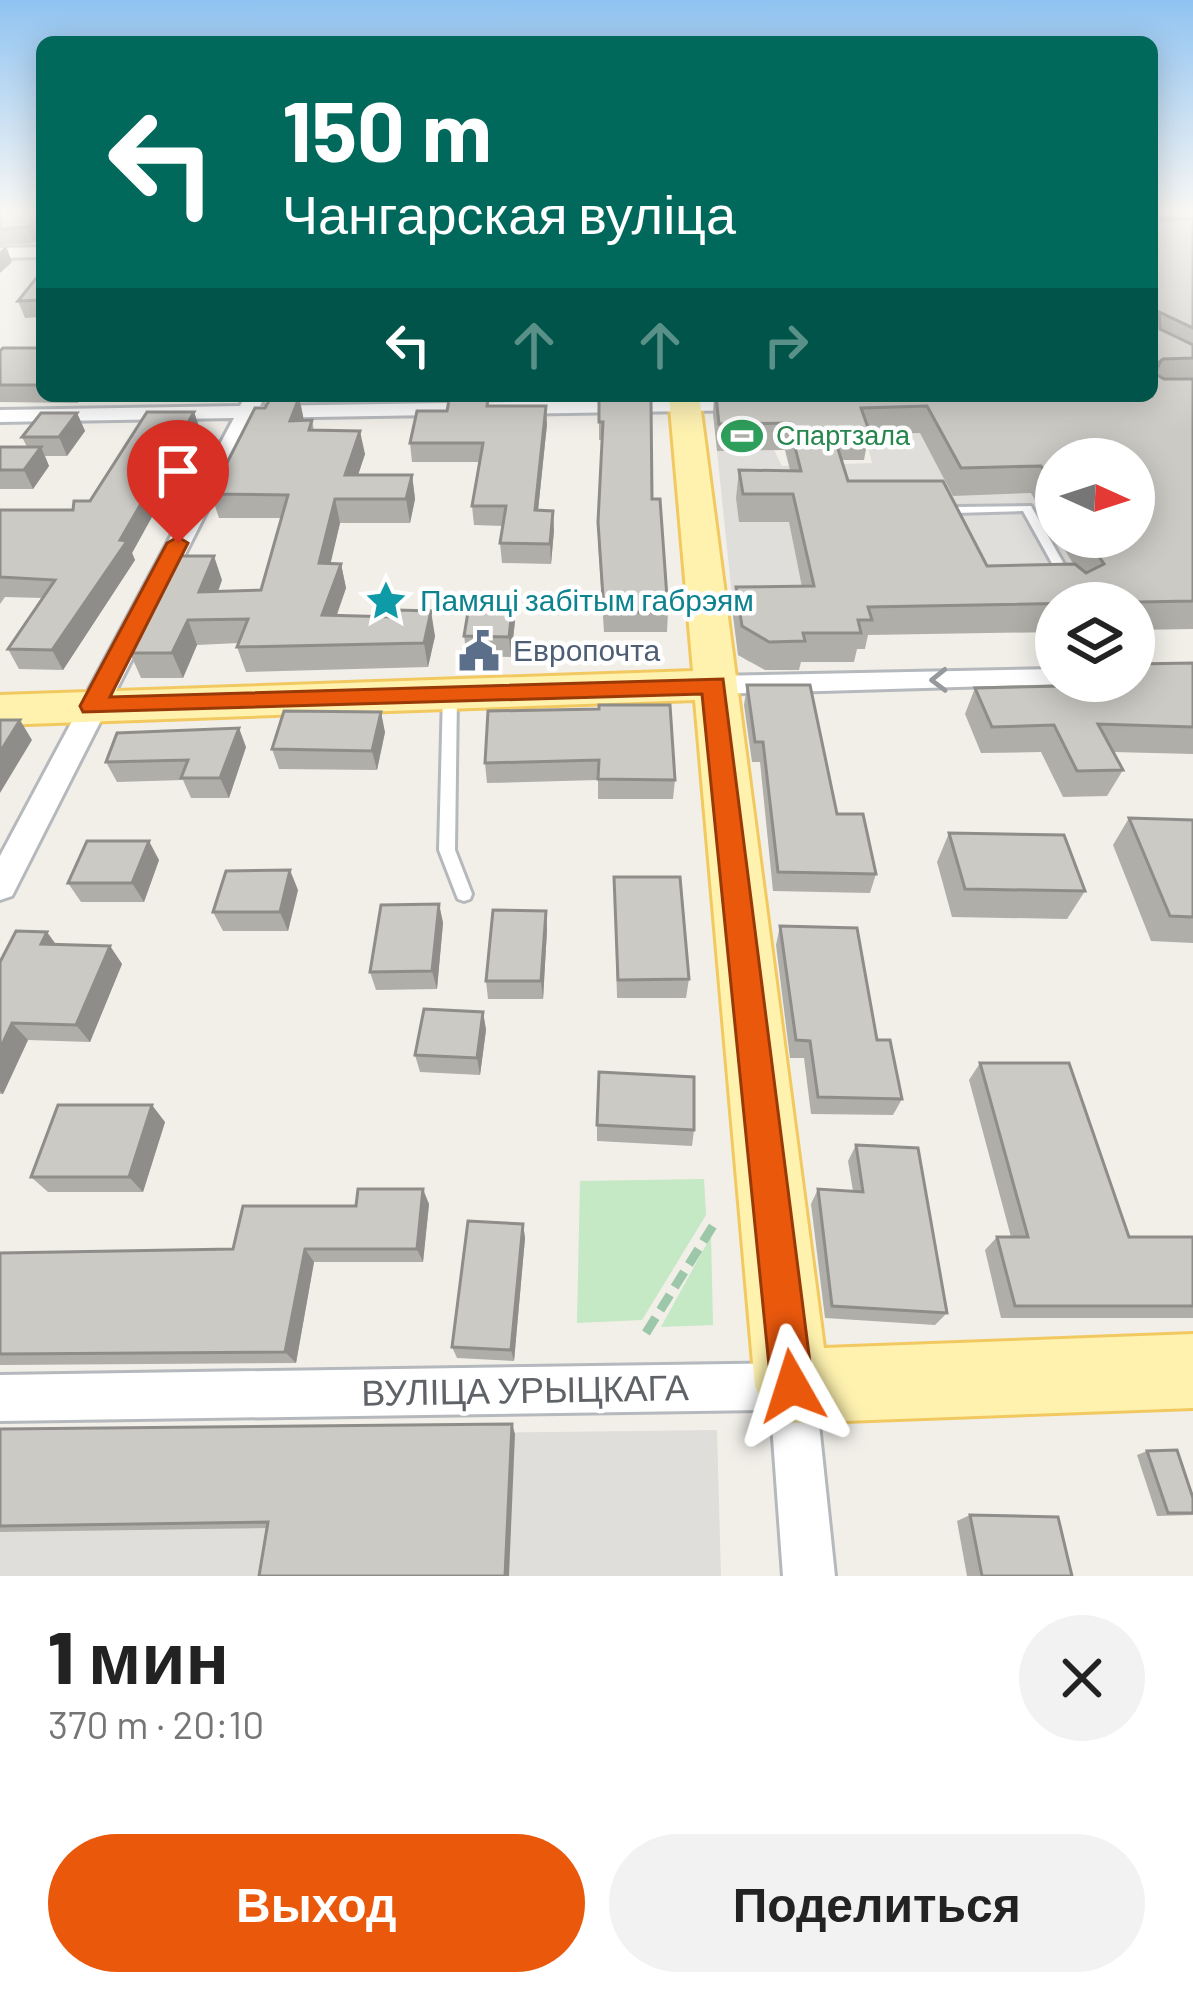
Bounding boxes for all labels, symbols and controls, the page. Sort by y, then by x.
text: 150 m [282,78,492,179]
icon: left [84,84,240,240]
text: Чангарская вуліца [282,180,736,245]
icon: left [375,312,441,378]
icon: ahead [501,312,567,378]
icon: ahead [627,312,693,378]
icon: right [753,312,819,378]
sports icon: Спартзала [719,413,765,459]
place label: Спартзала [776,418,911,451]
pin [127,420,229,543]
icon: arrive [145,438,211,504]
north arrow [1035,438,1155,558]
map controls [1035,438,1155,702]
place icon: Памяці забітым габрэям [363,578,409,624]
place label: Памяці забітым габрэям [420,581,754,617]
button: layers [1035,582,1155,702]
public building icon: Европочта [456,628,502,674]
place label: Европочта [513,631,661,667]
one-way arrow [929,667,948,693]
position arrow [729,1323,855,1449]
street label: ВУЛІЦА УРЫЦКАГА [361,1364,689,1414]
text: 1 мин [48,1612,229,1698]
button: close [1019,1615,1145,1741]
text: 370 m · 20:10 [48,1700,264,1747]
button: Выход [48,1834,585,1972]
button: Поделиться [609,1834,1145,1972]

